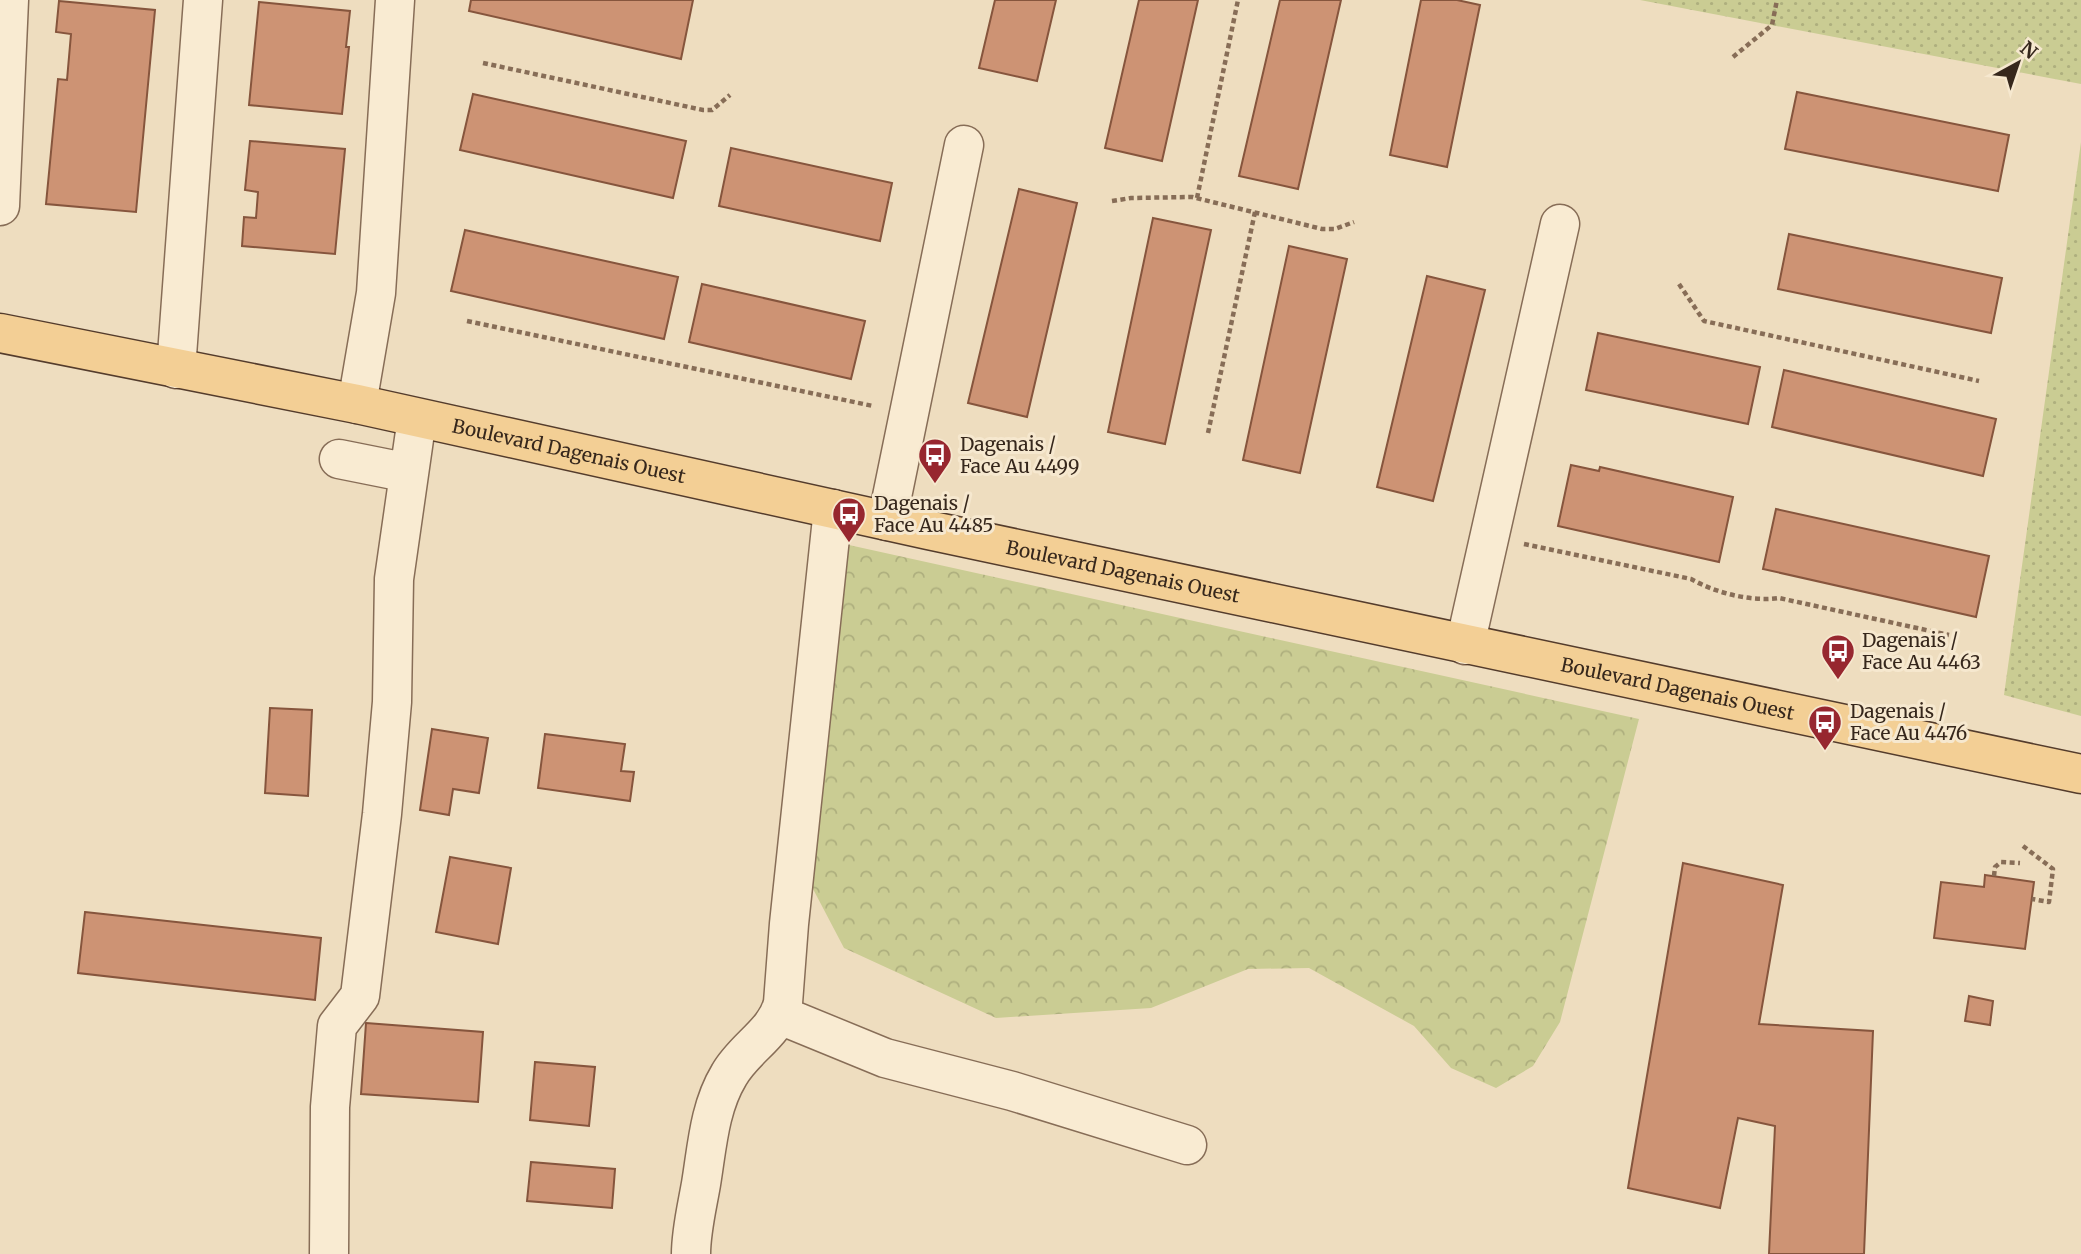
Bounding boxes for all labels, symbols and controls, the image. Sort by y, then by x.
north arrow [1983,28,2053,98]
text: N [2015,36,2042,64]
street label: Boulevard Dagenais Ouest [450,413,688,488]
place label: Dagenais / Face Au 4499 [960,432,1080,478]
bus stop icon: Dagenais / Face Au 4499 [916,436,954,485]
place label: Dagenais / Face Au 4485 [874,491,993,537]
bus stop icon: Dagenais / Face Au 4485 [830,495,868,544]
street label: Boulevard Dagenais Ouest [1004,535,1243,608]
place label: Dagenais / Face Au 4463 [1862,628,1981,674]
bus stop icon: Dagenais / Face Au 4463 [1819,632,1857,681]
street label: Boulevard Dagenais Ouest [1559,652,1797,725]
place label: Dagenais / Face Au 4476 [1850,699,1967,745]
bus stop icon: Dagenais / Face Au 4476 [1806,703,1844,752]

